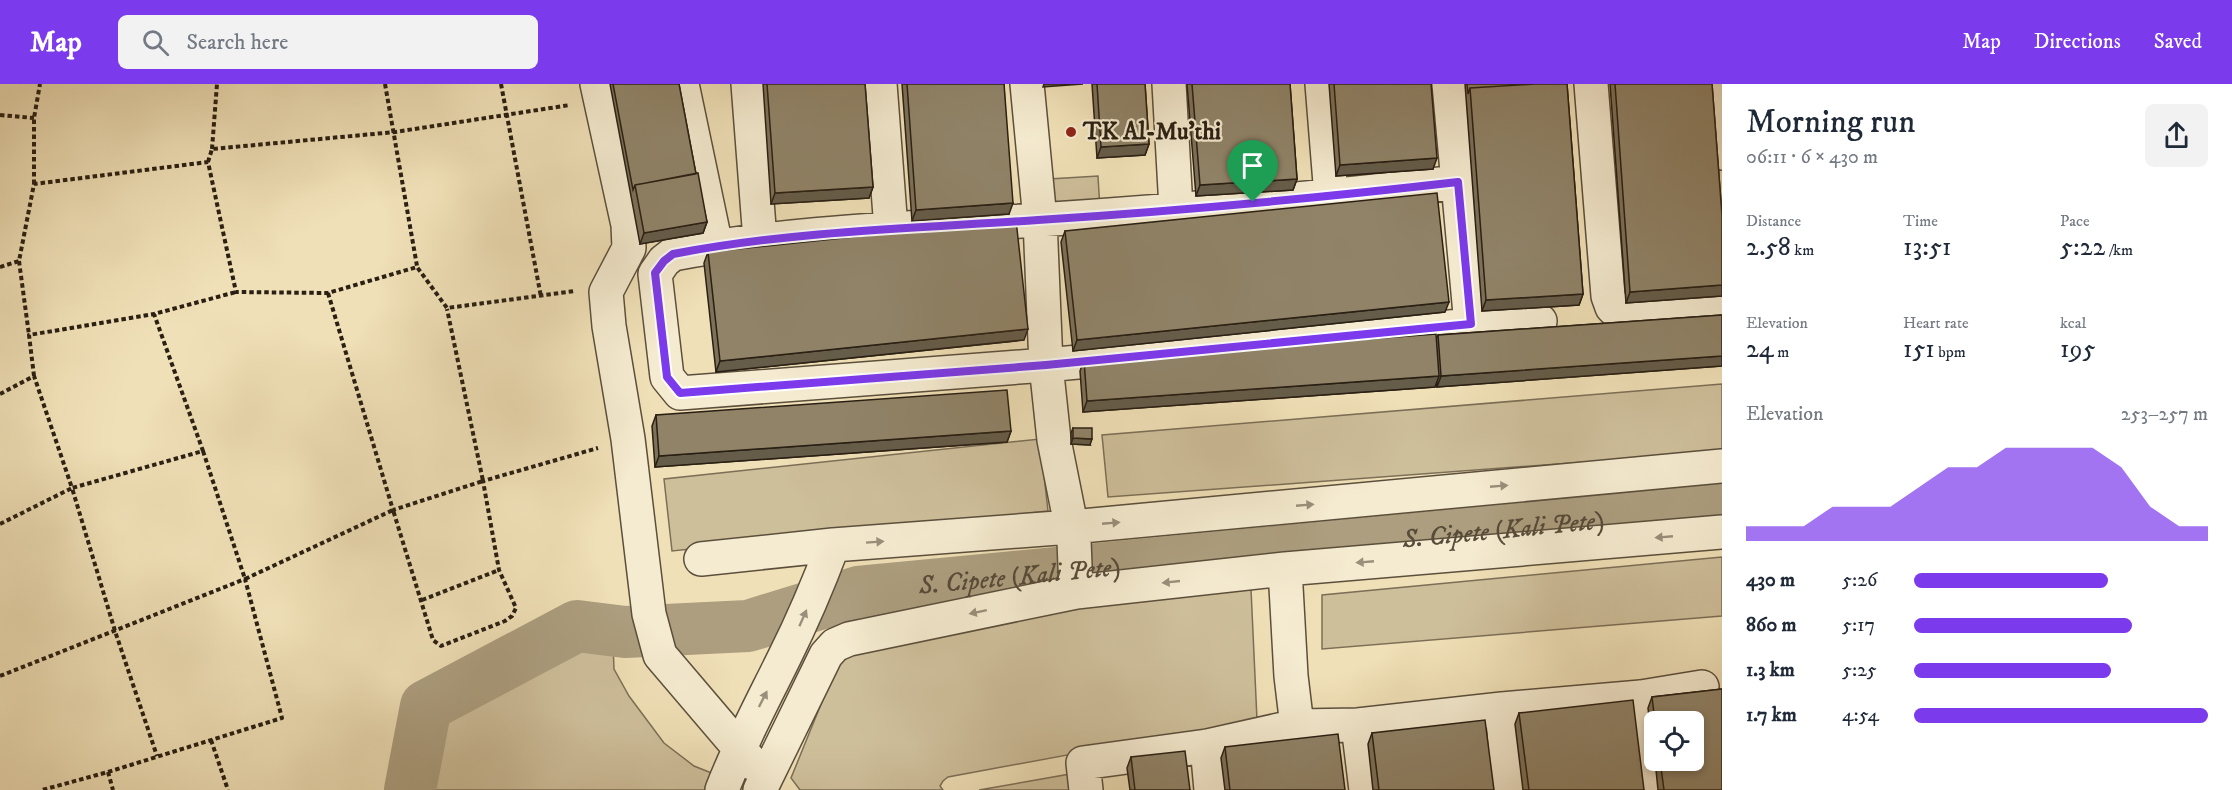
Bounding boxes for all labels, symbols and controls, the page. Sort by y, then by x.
search box [118,15,538,69]
text: Map [30,25,82,60]
icon: search [139,26,172,59]
text: Search here [187,29,288,56]
text: Map [1962,29,2001,55]
text: Directions [2034,29,2121,55]
text: Saved [2154,29,2202,55]
text: Morning run [1746,102,1915,143]
button: share [2145,104,2208,167]
place label: TK Al-Mu'thi [1082,117,1221,147]
marker: TK Al-Mu'thi [1064,125,1078,139]
pin [1227,140,1278,202]
text: 06:11 · 6 × 430 m [1746,145,1878,170]
icon: arrive [1236,149,1269,182]
text: Distance [1746,211,1801,231]
text: Time [1903,211,1938,231]
text: Pace [2060,211,2090,231]
text: 2.58 [1746,231,1791,264]
text: 13:51 [1903,231,1952,264]
text: 5:22 [2060,231,2105,264]
text: km [1791,240,1814,260]
text: /km [2105,240,2133,260]
text: Elevation [1746,313,1808,333]
text: Heart rate [1903,313,1969,333]
text: kcal [2060,313,2086,333]
text: 24 [1746,333,1774,366]
text: 151 [1903,333,1935,366]
text: 195 [2060,333,2095,366]
text: m [1774,342,1789,362]
text: bpm [1935,342,1966,362]
text: Elevation [1746,402,1823,427]
text: 253–257 m [2121,402,2208,427]
one-way arrow [1490,482,1509,491]
one-way arrow [1296,500,1315,510]
water label: S. Cipete (Kali Pete) [1400,504,1605,556]
one-way arrow [1102,518,1121,528]
one-way arrow [1654,532,1673,542]
one-way arrow [865,537,884,546]
water label: S. Cipete (Kali Pete) [916,550,1122,603]
one-way arrow [1355,558,1374,567]
text: 430 m [1746,568,1795,593]
text: 5:26 [1842,568,1877,593]
one-way arrow [1161,577,1180,587]
one-way arrow [969,608,988,617]
one-way arrow [798,609,807,626]
text: 860 m [1746,613,1797,638]
text: 5:17 [1842,613,1875,638]
text: 1.3 km [1746,658,1795,683]
text: 5:25 [1842,658,1877,683]
one-way arrow [759,690,768,707]
text: 1.7 km [1746,703,1797,728]
text: 4:54 [1842,703,1879,728]
map controls [1644,711,1704,771]
button: locate [1644,711,1704,771]

